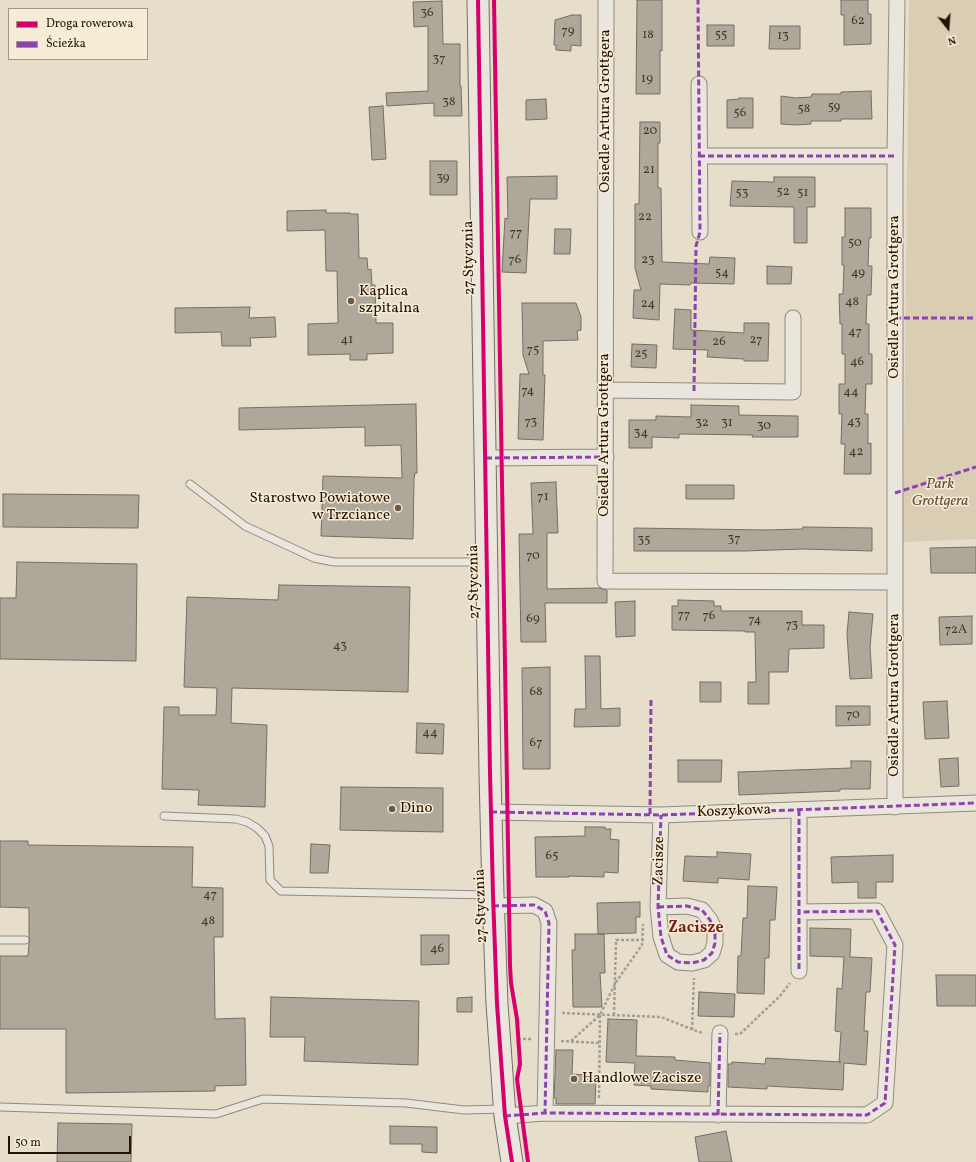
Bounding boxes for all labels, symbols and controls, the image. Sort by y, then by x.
house number: 36 [420,6,434,22]
legend [8,8,148,60]
north arrow [928,8,968,48]
house number: 62 [851,14,865,30]
text: Droga rowerowa [46,16,133,32]
house number: 79 [562,24,574,40]
house number: 18 [642,28,654,44]
house number: 55 [715,28,727,44]
street label: Osiedle Artura Grottgera [597,29,615,193]
house number: 13 [777,29,789,45]
text: N [946,32,958,48]
text: Ścieżka [46,36,86,52]
house number: 37 [433,52,445,68]
house number: 19 [641,72,653,88]
house number: 38 [442,95,456,111]
house number: 59 [828,100,840,116]
house number: 58 [798,102,810,118]
house number: 56 [734,106,746,122]
house number: 20 [643,124,657,140]
house number: 21 [643,163,655,179]
house number: 39 [436,171,450,187]
house number: 52 [776,185,790,201]
house number: 53 [736,186,748,202]
house number: 51 [797,186,809,202]
house number: 22 [638,210,652,226]
street label: Osiedle Artura Grottgera [886,215,904,379]
street label: 27 Stycznia [460,221,480,295]
house number: 77 [510,226,522,242]
house number: 50 [848,236,862,252]
house number: 76 [509,253,521,269]
house number: 23 [641,253,655,269]
house number: 54 [715,266,729,282]
house number: 49 [851,266,865,282]
place label: Kaplica szpitalna [359,283,420,318]
house number: 48 [845,295,859,311]
marker: Kaplica szpitalna [346,296,356,306]
house number: 24 [641,297,655,313]
house number: 47 [848,325,862,341]
house number: 41 [341,333,353,349]
house number: 27 [750,333,762,349]
house number: 26 [712,335,726,351]
house number: 75 [527,343,539,359]
house number: 25 [634,347,648,363]
street label: Osiedle Artura Grottgera [596,353,614,517]
house number: 46 [850,355,864,371]
house number: 74 [522,384,534,400]
house number: 44 [843,385,859,401]
house number: 73 [525,415,537,431]
house number: 43 [847,415,861,431]
house number: 32 [695,416,709,432]
house number: 31 [721,416,733,432]
house number: 30 [757,419,771,435]
house number: 34 [634,426,648,442]
house number: 42 [849,445,863,461]
park label: Park Grottgera [912,476,968,511]
place label: Starostwo Powiatowe w Trzciance [249,490,390,525]
house number: 71 [537,490,549,506]
marker: Starostwo Powiatowe w Trzciance [393,503,403,513]
house number: 37 [728,532,740,548]
house number: 35 [638,533,650,549]
street label: 27 Stycznia [465,545,485,619]
house number: 70 [526,549,540,565]
house number: 77 [678,608,690,624]
house number: 76 [703,609,715,625]
house number: 69 [526,612,540,628]
house number: 74 [749,613,761,629]
street label: Osiedle Artura Grottgera [886,613,904,777]
house number: 73 [786,618,798,634]
house number: 72A [945,623,967,639]
house number: 43 [333,639,347,655]
house number: 68 [529,685,543,701]
house number: 70 [846,708,860,724]
house number: 44 [422,726,438,742]
house number: 67 [530,736,542,752]
place label: Dino [400,800,432,818]
street label: Koszykowa [696,802,772,822]
marker: Dino [387,804,397,814]
street label: Zacisze [651,836,669,886]
house number: 65 [546,849,558,865]
street label: 27 Stycznia [472,868,492,944]
house number: 47 [203,888,217,904]
house number: 48 [201,914,215,930]
district label: Zacisze [668,919,724,939]
house number: 46 [430,942,444,958]
place label: Handlowe Zacisze [582,1070,701,1088]
marker: Handlowe Zacisze [569,1074,579,1084]
scale bar [10,1128,133,1154]
text: 50 m [15,1135,41,1151]

